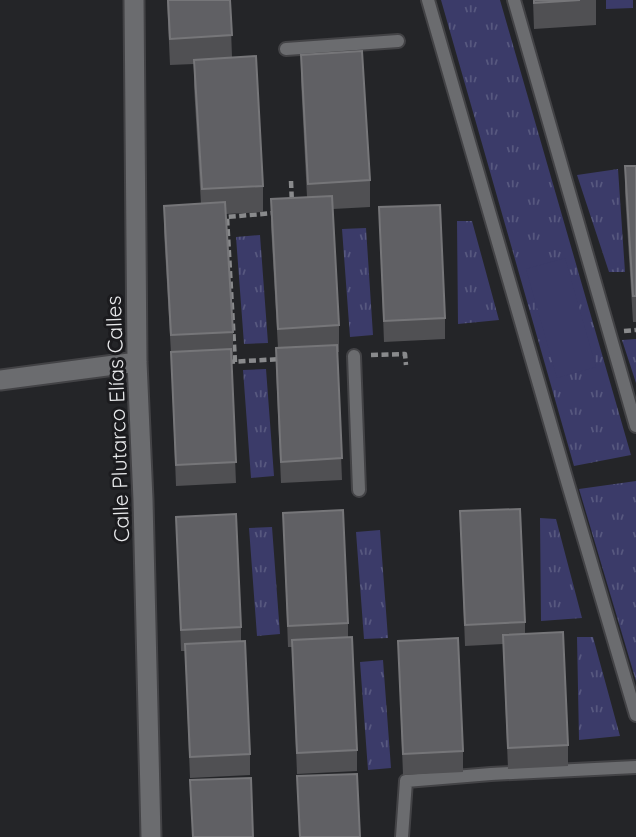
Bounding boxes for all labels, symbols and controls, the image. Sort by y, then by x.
street label: Calle Plutarco Elías Calles [100,295,134,543]

